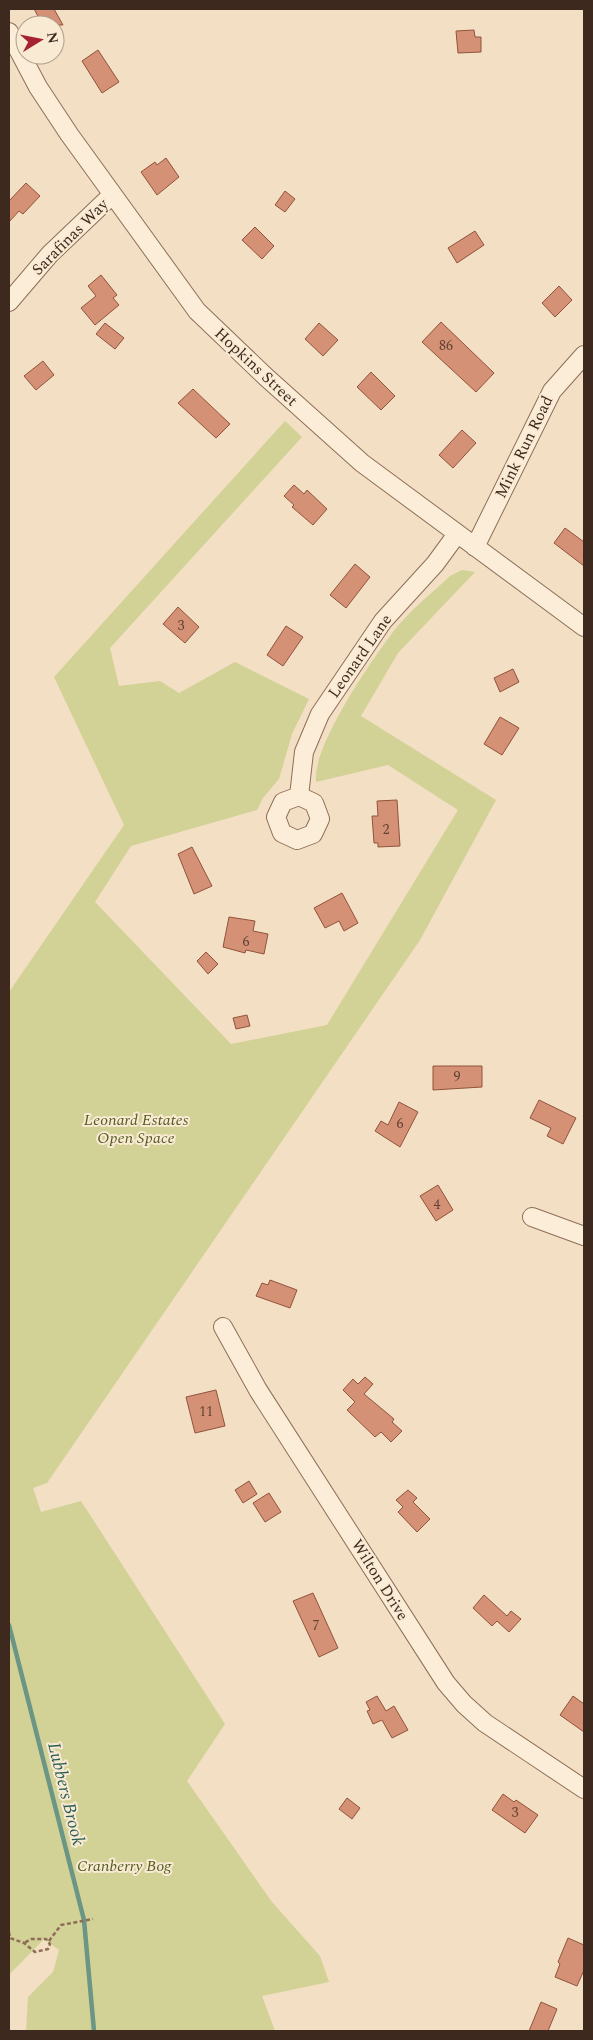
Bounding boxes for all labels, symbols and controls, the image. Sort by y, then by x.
north arrow [15,15,65,65]
text: N [41,30,64,45]
street label: Sarafinas Way [26,192,115,281]
street label: Hopkins Street [209,322,303,412]
house number: 86 [439,335,453,356]
street label: Mink Run Road [489,392,559,502]
street label: Leonard Lane [322,609,398,703]
house number: 3 [178,615,185,636]
house number: 2 [383,819,390,840]
house number: 6 [243,931,250,952]
house number: 9 [454,1066,461,1087]
park label: Leonard Estates Open Space [84,1108,189,1150]
house number: 6 [397,1113,404,1134]
house number: 4 [434,1194,441,1215]
house number: 11 [199,1401,213,1422]
street label: Wilton Drive [345,1535,415,1625]
house number: 7 [313,1615,320,1636]
water label: Lubbers Brook [40,1739,92,1849]
house number: 3 [512,1802,519,1823]
park label: Cranberry Bog [77,1854,172,1878]

